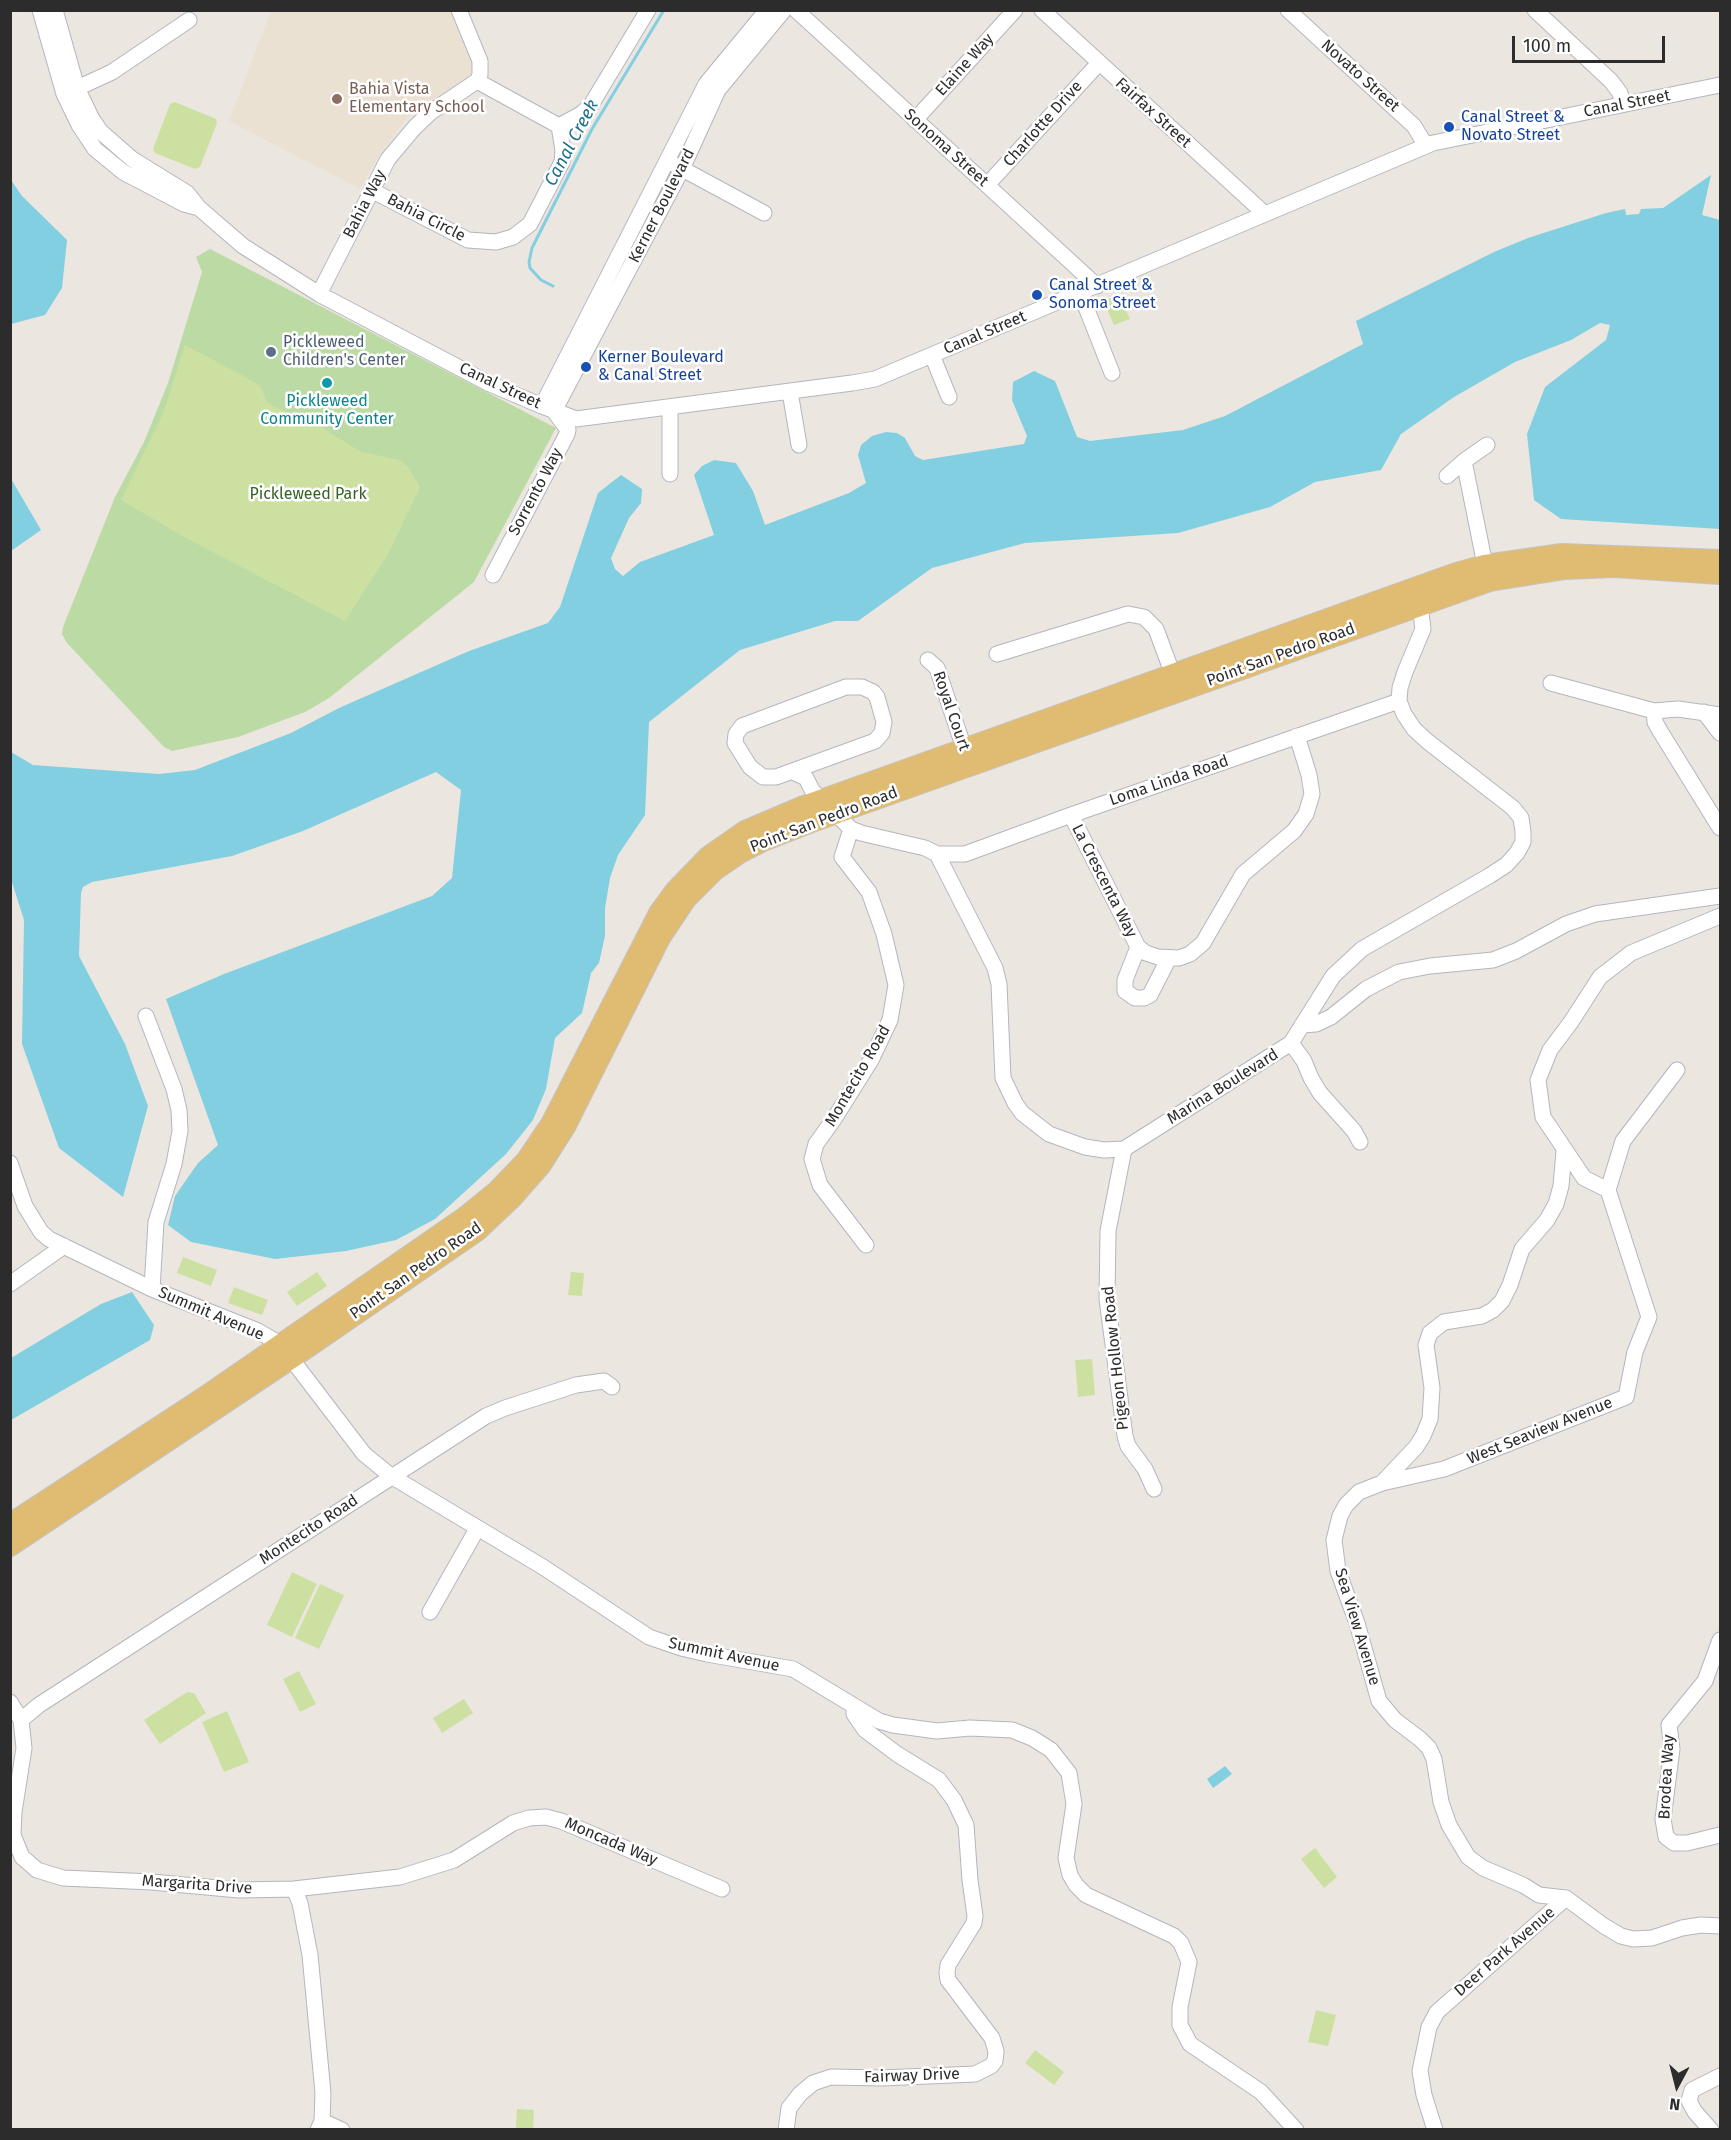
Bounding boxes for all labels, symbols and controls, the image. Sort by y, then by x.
scale bar [1515,24,1668,62]
street label: Elaine Way [932,30,998,100]
text: 100 m [1523,35,1571,57]
street label: Novato Street [1317,36,1403,116]
street label: Fairfax Street [1111,74,1195,152]
street label: Charlotte Drive [999,77,1087,171]
place label: Bahia Vista Elementary School [349,80,484,118]
street label: Canal Street [1582,86,1672,122]
marker: Bahia Vista Elementary School [330,92,344,106]
water label: Canal Creek [540,96,604,190]
street label: Sonoma Street [900,105,992,191]
place label: Canal Street & Novato Street [1461,108,1565,146]
marker: Canal Street & Novato Street [1442,120,1456,134]
street label: Kerner Boulevard [625,146,699,266]
street label: Bahia Way [340,167,390,241]
street label: Bahia Circle [384,190,468,246]
place label: Canal Street & Sonoma Street [1049,276,1156,314]
marker: Canal Street & Sonoma Street [1030,288,1044,302]
street label: Canal Street [941,307,1029,359]
place label: Pickleweed Children's Center [283,333,406,371]
marker: Pickleweed Children's Center [264,345,278,359]
place label: Kerner Boulevard & Canal Street [598,348,724,386]
street label: Canal Street [456,359,544,413]
marker: Kerner Boulevard & Canal Street [579,360,593,374]
marker: Pickleweed Community Center [320,376,334,390]
place label: Pickleweed Community Center [260,392,394,430]
street label: Sorrento Way [505,445,567,539]
park label: Pickleweed Park [249,485,367,505]
street label: Point San Pedro Road [1204,619,1358,691]
street label: Royal Court [928,669,974,753]
street label: Loma Linda Road [1107,752,1231,810]
street label: Point San Pedro Road [748,783,900,857]
street label: La Crescenta Way [1067,821,1141,941]
street label: Montecito Road [821,1022,895,1130]
street label: Marina Boulevard [1164,1045,1282,1129]
street label: Point San Pedro Road [346,1218,486,1324]
street label: Summit Avenue [155,1283,267,1345]
street label: Pigeon Hollow Road [1099,1285,1133,1431]
street label: West Seaview Avenue [1465,1393,1615,1469]
street label: Montecito Road [256,1491,362,1569]
street label: Sea View Avenue [1330,1566,1384,1688]
street label: Summit Avenue [667,1634,781,1676]
street label: Brodea Way [1655,1734,1679,1820]
street label: Moncada Way [562,1814,660,1870]
street label: Margarita Drive [141,1872,253,1898]
street label: Deer Park Avenue [1451,1903,1559,2001]
north arrow [1647,2056,1707,2116]
street label: Fairway Drive [864,2065,960,2087]
text: N [1668,2094,1681,2114]

